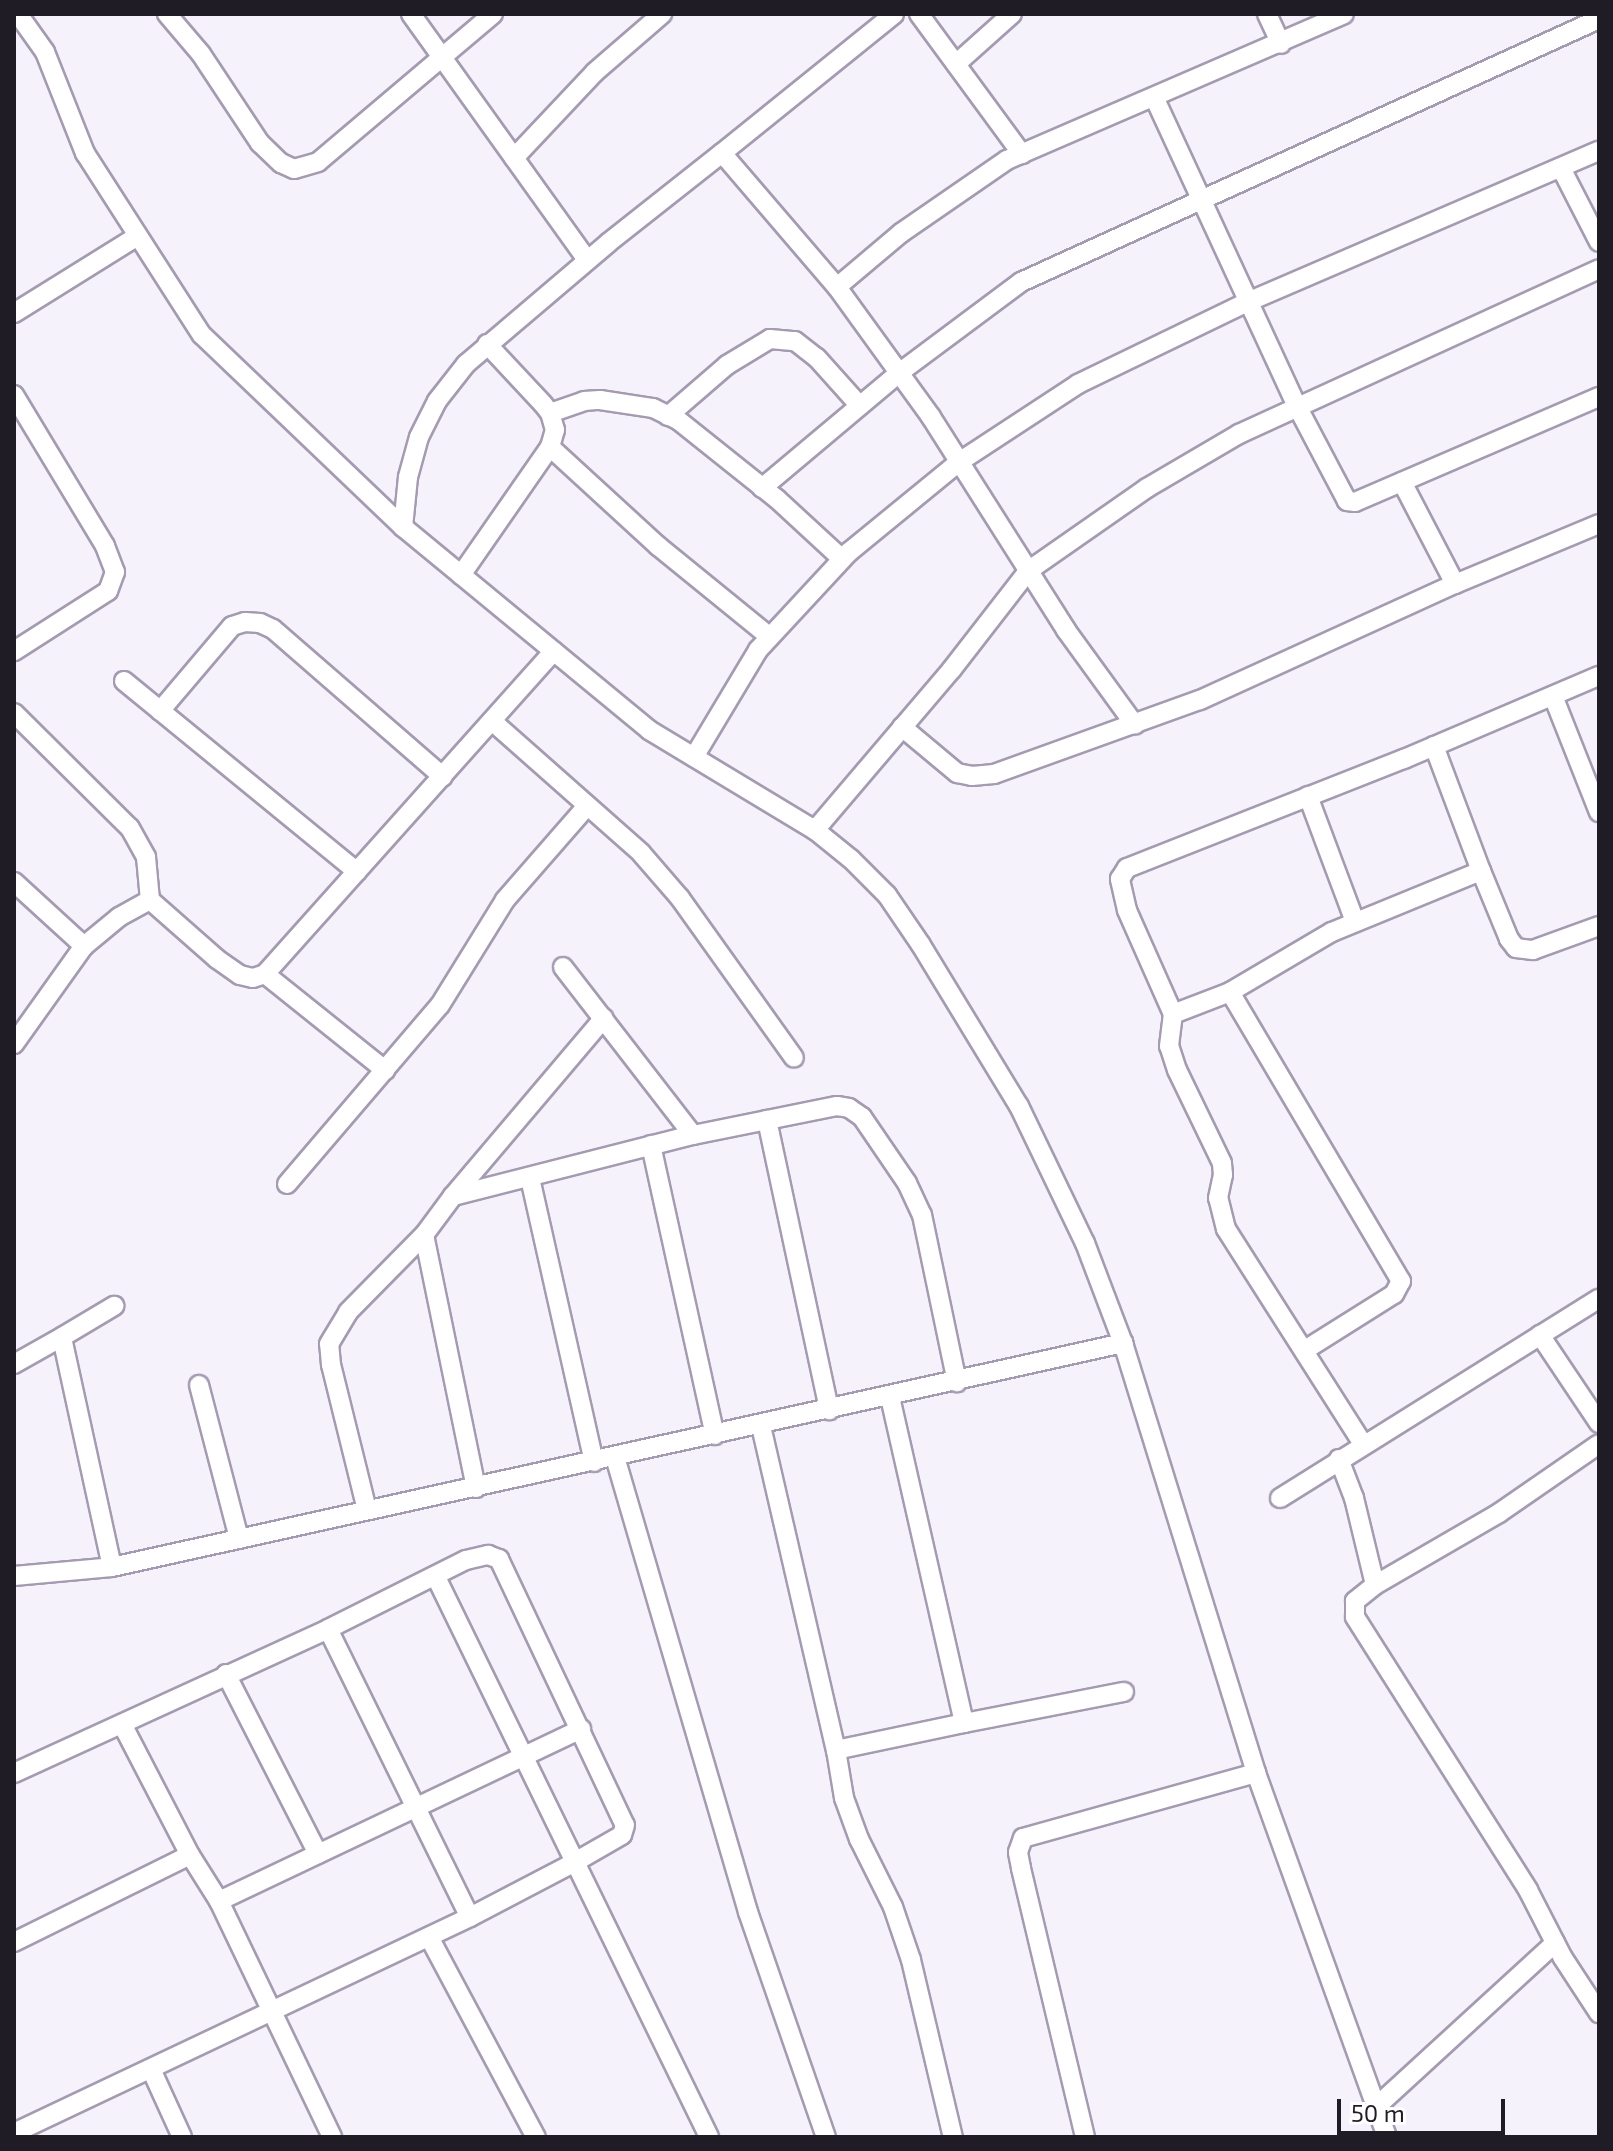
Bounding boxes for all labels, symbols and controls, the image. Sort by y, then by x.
scale bar [1341,2083,1509,2133]
text: 50 m [1351,2098,1405,2127]

